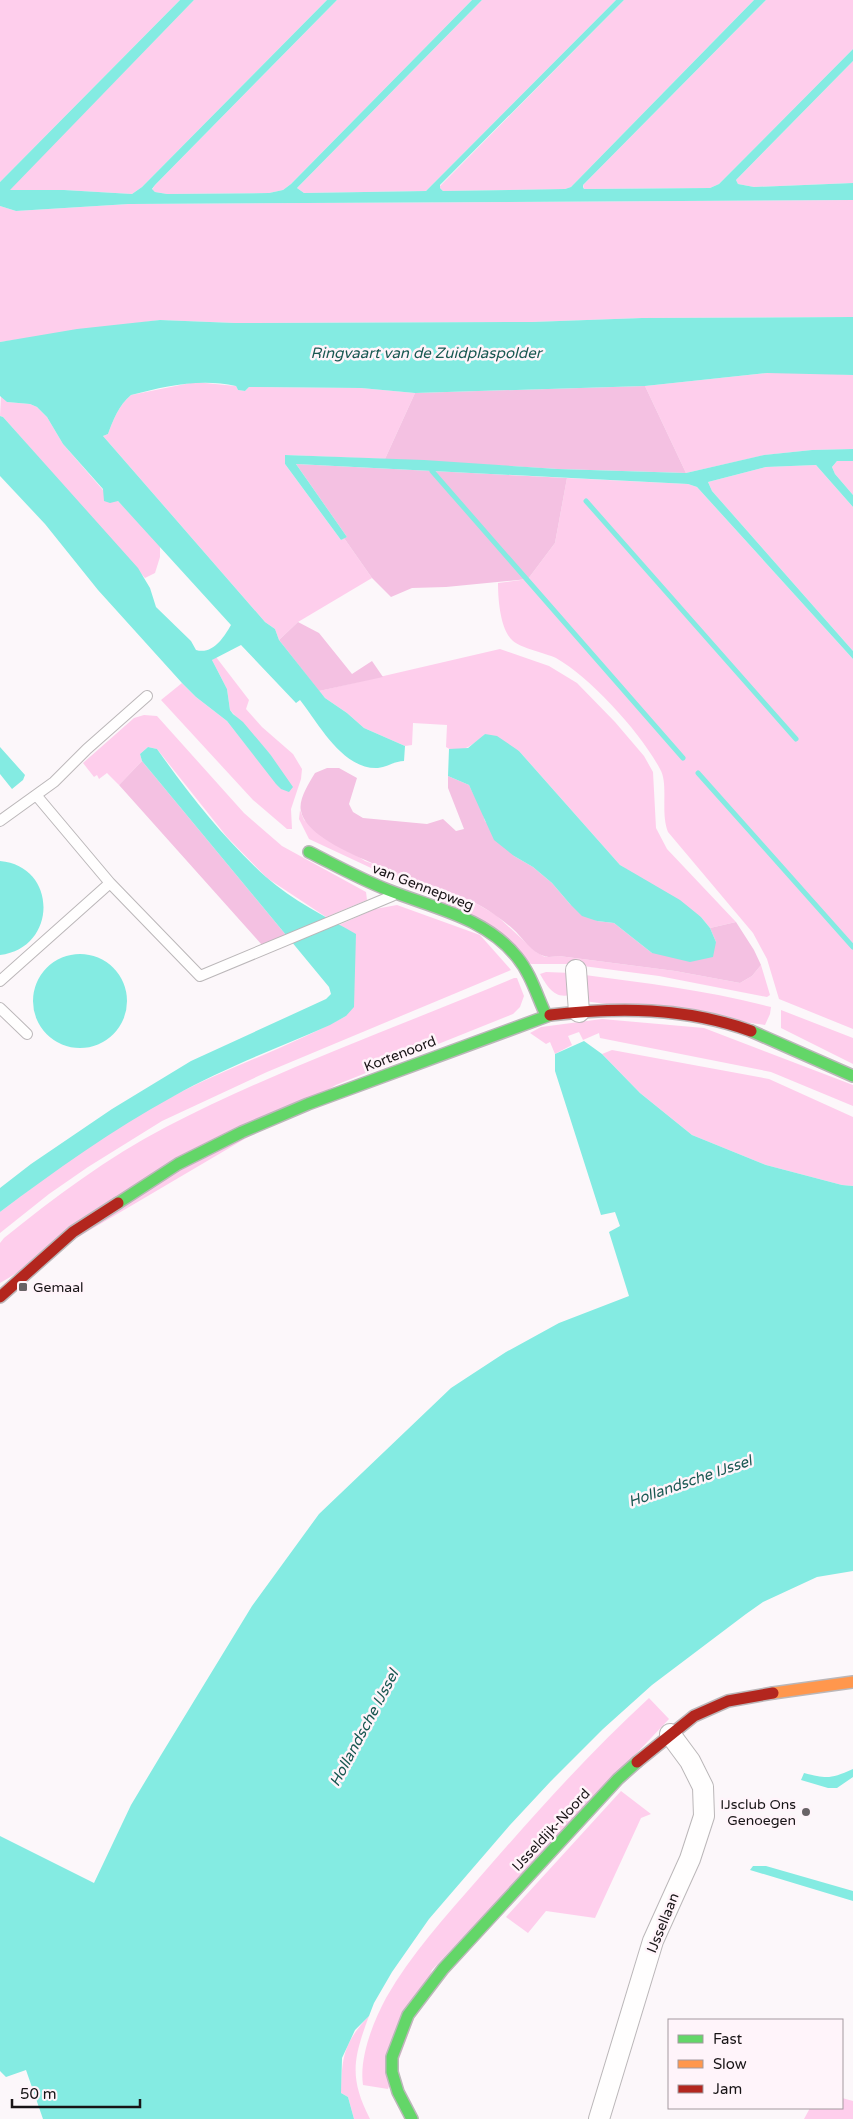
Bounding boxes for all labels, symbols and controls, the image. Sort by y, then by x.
water label: Ringvaart van de Zuidplaspolder [310,344,544,362]
street label: van Gennepweg [370,860,476,914]
street label: Kortenoord [361,1032,439,1076]
place label: Gemaal [33,1279,84,1296]
marker: Gemaal [17,1281,29,1293]
water label: Hollandsche IJssel [626,1451,756,1511]
water label: Hollandsche IJssel [326,1665,403,1789]
street label: IJsseldijk-Noord [508,1785,594,1875]
place label: IJsclub Ons Genoegen [720,1796,796,1829]
marker: IJsclub Ons Genoegen [800,1806,812,1818]
street label: IJssellaan [643,1891,683,1955]
legend [668,2019,843,2109]
text: Fast [713,2030,743,2048]
text: Slow [713,2055,747,2073]
scale bar [12,2076,140,2108]
text: Jam [713,2080,742,2098]
text: 50 m [20,2085,57,2103]

